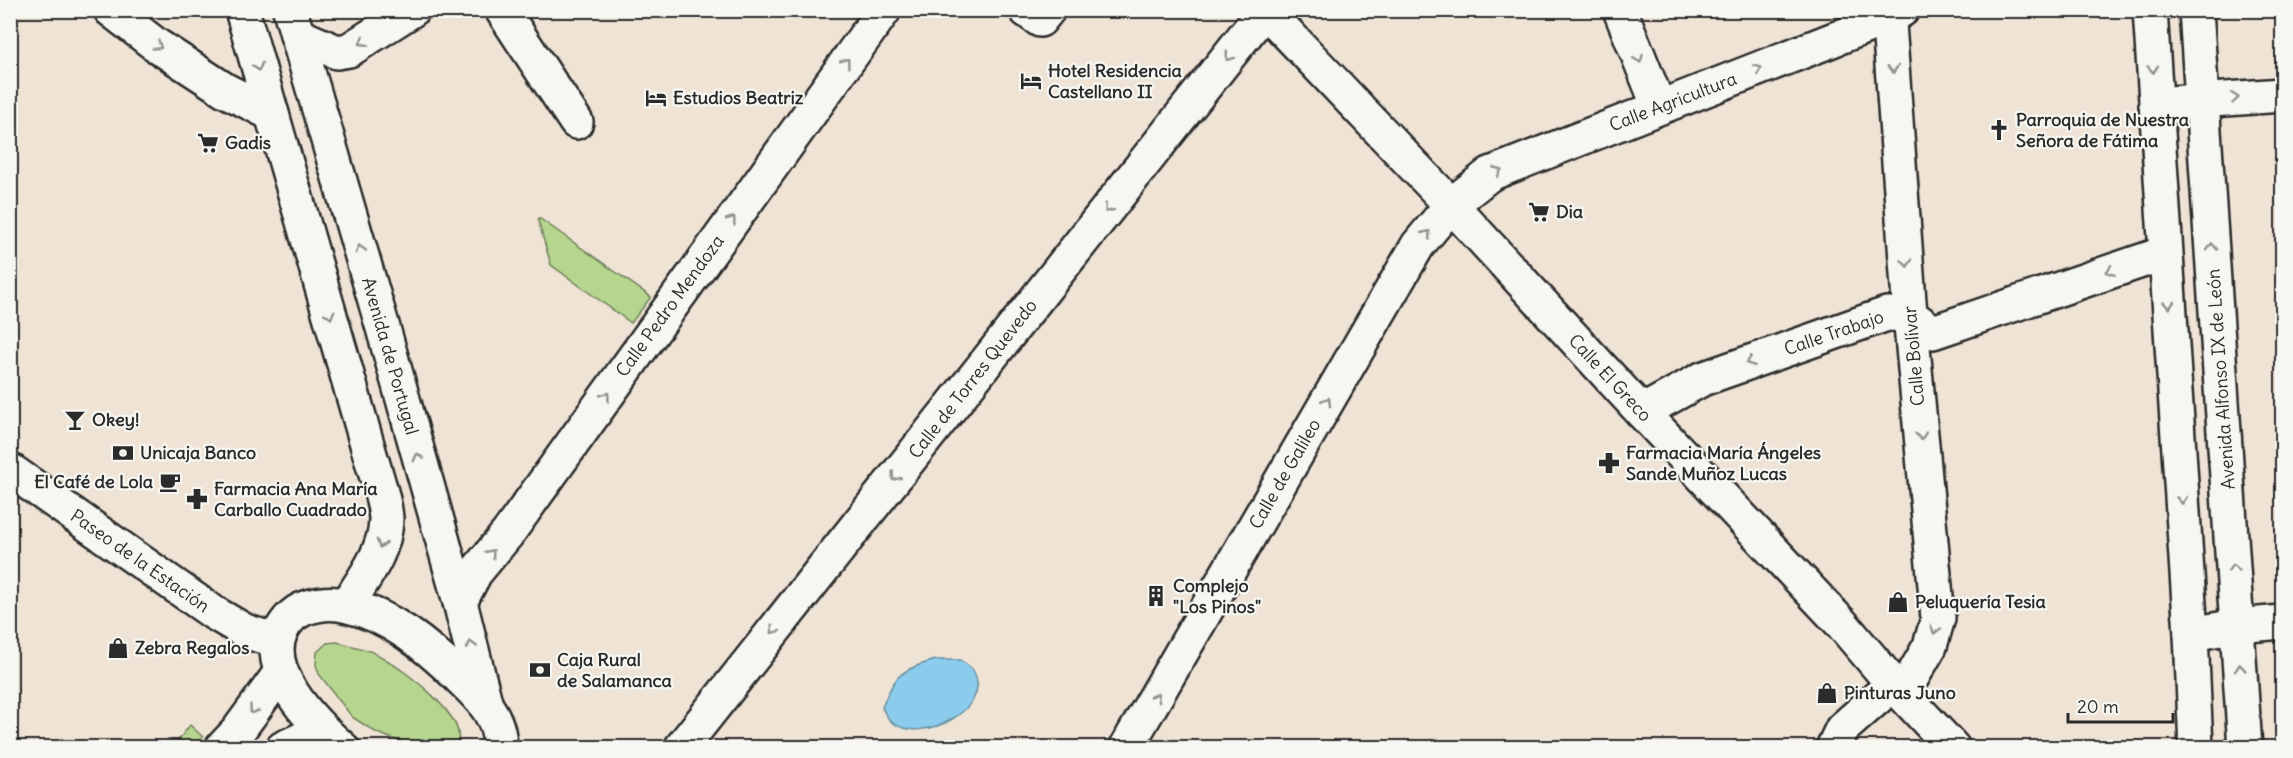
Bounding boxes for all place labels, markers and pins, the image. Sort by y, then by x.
place label: Hotel Residencia Castellano II [1048,59,1182,103]
hotel icon: Hotel Residencia Castellano II [1019,69,1043,93]
hotel icon: Estudios Beatriz [644,86,668,110]
place label: Estudios Beatriz [673,86,804,109]
place label: Parroquia de Nuestra Señora de Fátima [2016,108,2189,152]
church icon: Parroquia de Nuestra Señora de Fátima [1987,118,2011,142]
supermarket icon: Gadis [196,131,220,155]
place label: Gadis [225,131,271,154]
supermarket icon: Dia [1527,200,1551,224]
place label: Dia [1556,200,1583,223]
bar icon: Okey! [63,408,87,432]
place label: Okey! [92,408,139,431]
bank icon: Unicaja Banco [111,441,135,465]
place label: Unicaja Banco [140,441,256,464]
place label: Farmacia María Ángeles Sande Muñoz Lucas [1626,441,1821,485]
pharmacy icon: Farmacia María Ángeles Sande Muñoz Lucas [1597,451,1621,475]
place label: El Café de Lola [34,470,153,493]
cafe icon: El Café de Lola [158,470,182,494]
place label: Farmacia Ana María Carballo Cuadrado [214,477,378,521]
pharmacy icon: Farmacia Ana María Carballo Cuadrado [185,487,209,511]
place label: Complejo "Los Pinos" [1173,574,1261,618]
building icon: Complejo "Los Pinos" [1144,584,1168,608]
shop icon: Peluquería Tesia [1886,590,1910,614]
place label: Peluquería Tesia [1915,590,2046,613]
shop icon: Zebra Regalos [106,636,130,660]
place label: Zebra Regalos [135,636,249,659]
place label: Caja Rural de Salamanca [557,648,672,692]
bank icon: Caja Rural de Salamanca [528,658,552,682]
shop icon: Pinturas Juno [1815,681,1839,705]
place label: Pinturas Juno [1844,681,1956,704]

